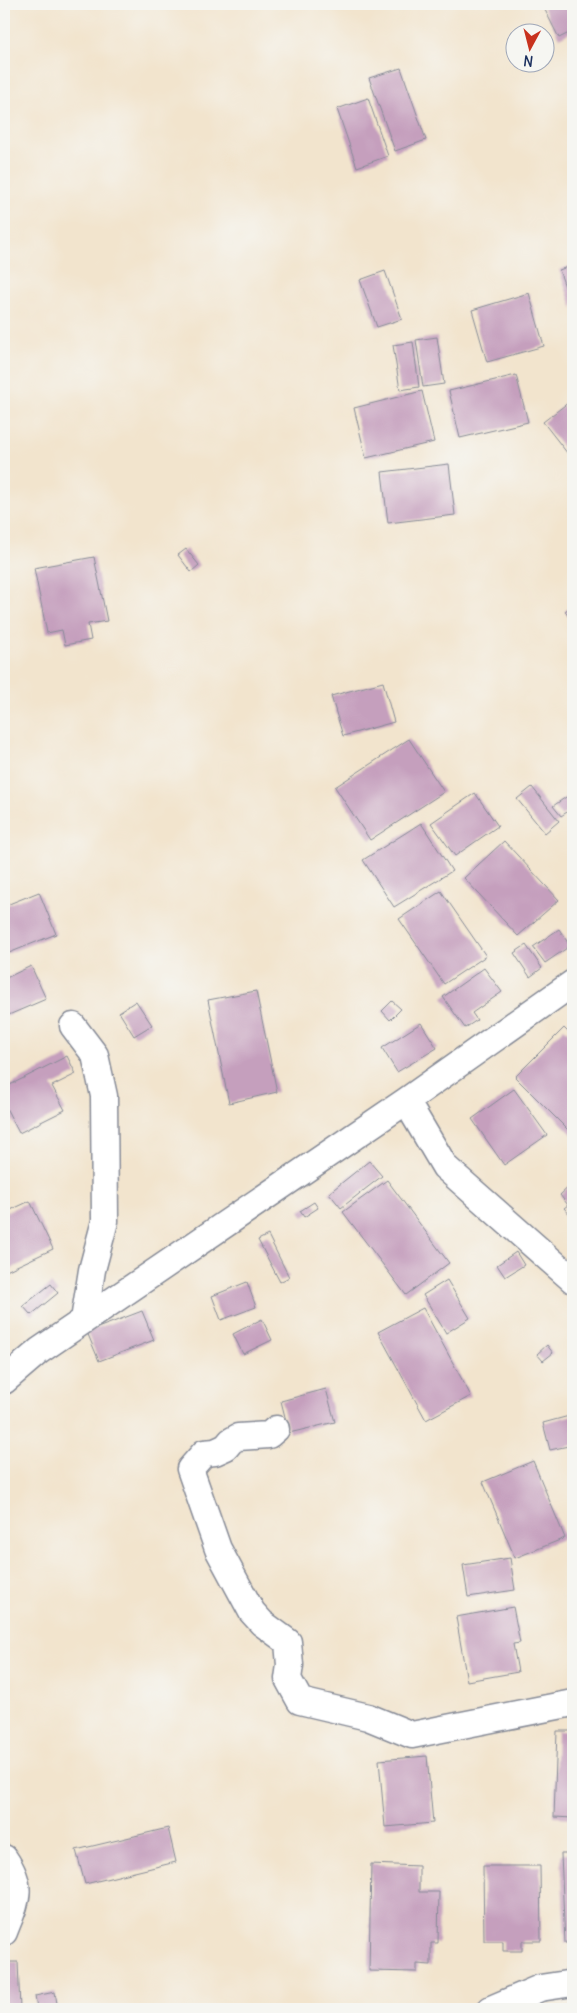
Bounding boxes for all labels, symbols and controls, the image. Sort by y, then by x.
north arrow [504,22,554,72]
text: N [523,51,534,70]

